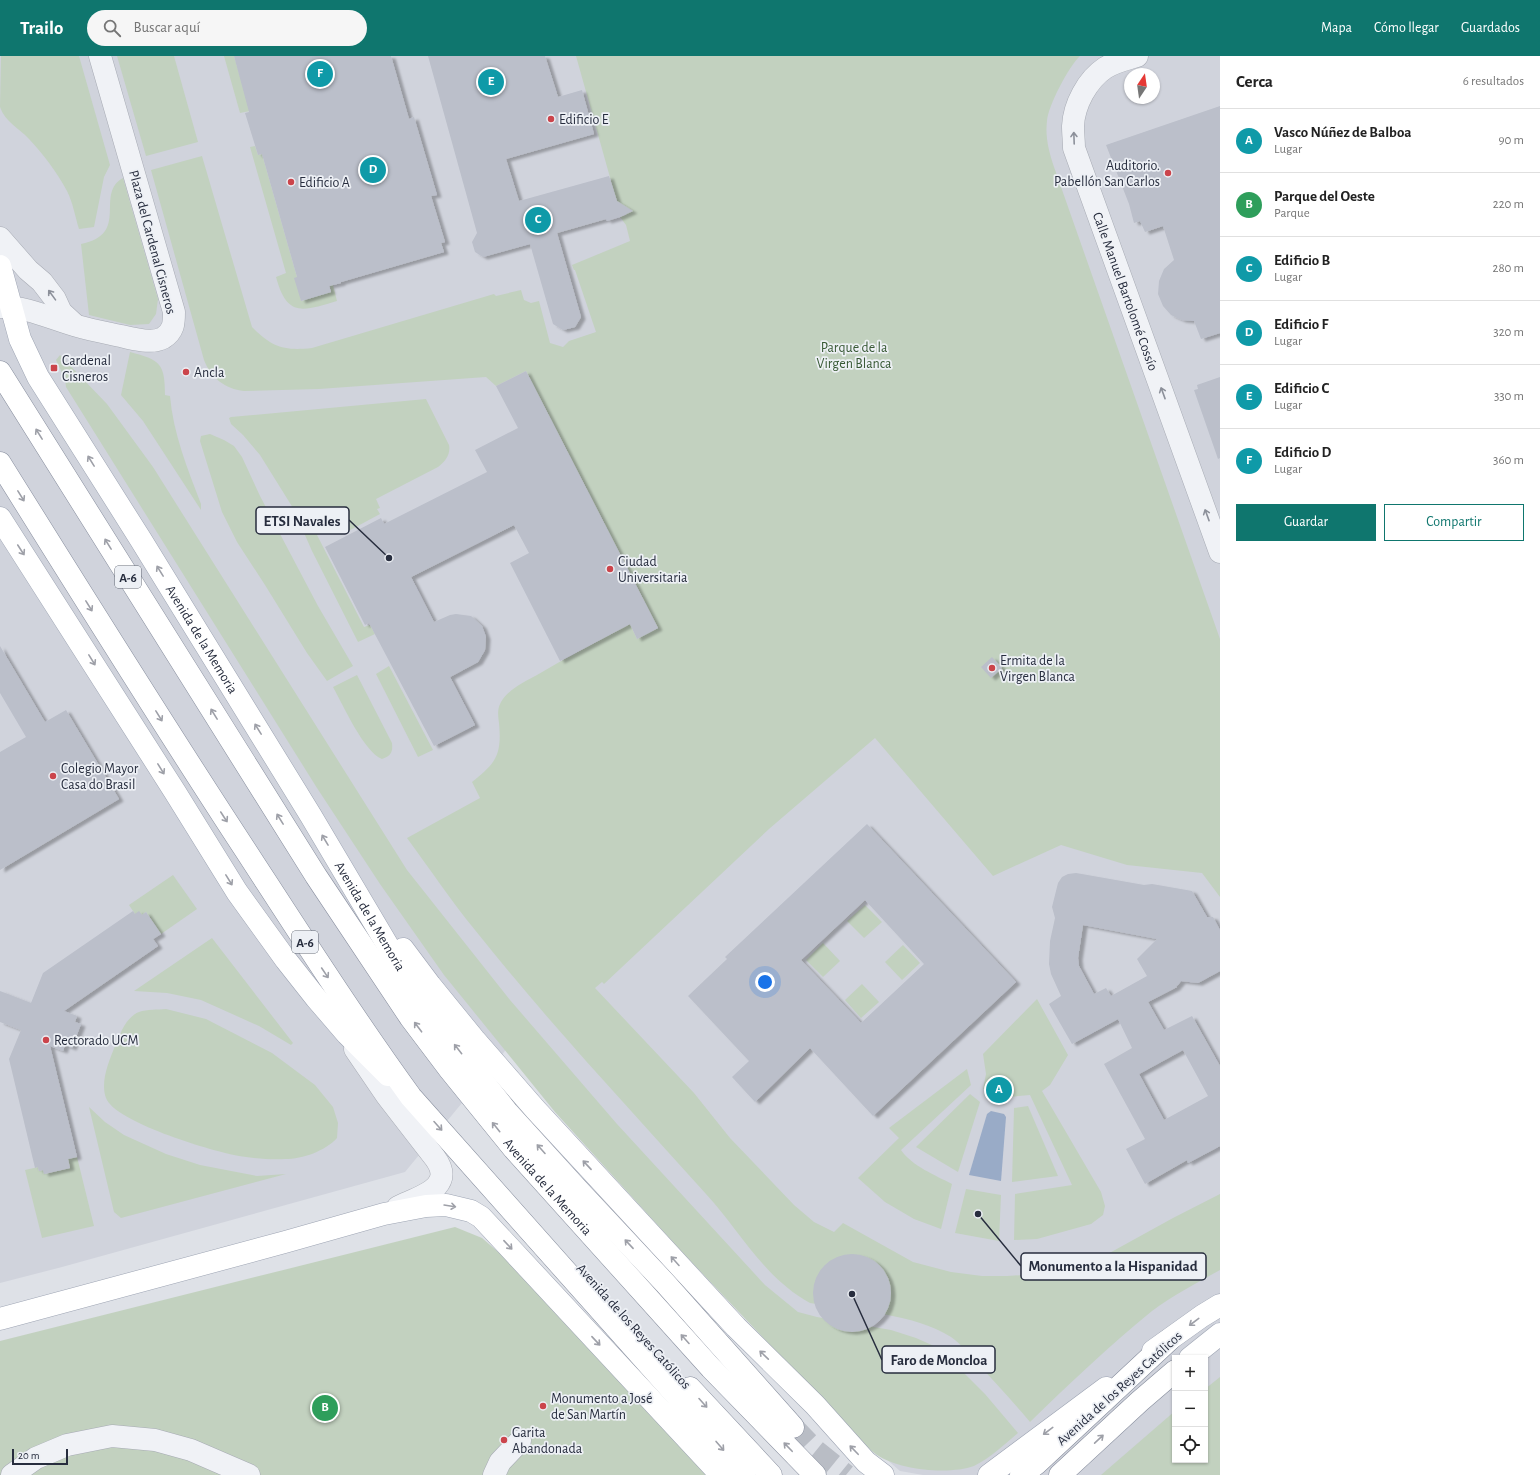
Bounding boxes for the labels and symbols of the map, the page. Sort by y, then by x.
pin: F [307,59,333,89]
pin: E [478,67,504,97]
north arrow [1124,68,1160,104]
place label: Edificio E [559,113,609,127]
marker: Edificio E [546,114,556,124]
one-way arrow [1070,132,1077,145]
pin: D [360,155,386,185]
place label: Auditorio. Pabellón San Carlos [1054,159,1160,189]
marker: Auditorio. Pabellón San Carlos [1163,168,1173,178]
street label: Plaza del Cardenal Cisneros [126,169,178,316]
place label: Edificio A [299,176,350,190]
marker: Edificio A [286,177,296,187]
pin: C [525,205,551,235]
street label: Calle Manuel Bartolomé Cossío [1090,210,1160,373]
one-way arrow [48,290,56,301]
park label: Parque de la Virgen Blanca [817,341,892,371]
place label: Cardenal Cisneros [62,354,111,384]
marker: Cardenal Cisneros [49,363,59,373]
place label: Ancla [194,366,225,380]
marker: Ancla [181,367,191,377]
one-way arrow [1158,387,1166,399]
one-way arrow [35,429,43,440]
one-way arrow [87,456,95,467]
one-way arrow [17,490,25,502]
callout: ETSI Navales [256,507,349,534]
one-way arrow [1202,509,1210,521]
text: ETSI Navales [264,514,341,529]
one-way arrow [104,539,112,550]
one-way arrow [18,544,26,556]
place label: Ciudad Universitaria [618,555,688,585]
marker: Ciudad Universitaria [605,564,615,574]
one-way arrow [156,565,164,577]
road number: A-6 [115,566,141,588]
street label: Avenida de la Memoria [163,583,240,697]
one-way arrow [86,600,94,612]
one-way arrow [87,654,96,665]
place label: Ermita de la Virgen Blanca [1000,654,1075,684]
marker: Ermita de la Virgen Blanca [987,663,997,673]
one-way arrow [210,709,218,720]
one-way arrow [155,710,163,721]
one-way arrow [253,723,261,735]
place label: Colegio Mayor Casa do Brasil [61,762,139,792]
one-way arrow [158,763,166,775]
marker: Colegio Mayor Casa do Brasil [48,771,58,781]
one-way arrow [220,811,228,822]
one-way arrow [276,814,284,825]
one-way arrow [321,834,329,846]
street label: Avenida de la Memoria [332,859,407,974]
one-way arrow [226,874,234,886]
road number: A-6 [292,931,318,953]
one-way arrow [321,967,329,978]
your location [755,972,775,992]
one-way arrow [414,1022,422,1033]
place label: Rectorado UCM [54,1034,138,1048]
marker: Rectorado UCM [41,1035,51,1045]
one-way arrow [454,1043,462,1054]
pin: A [986,1075,1012,1105]
one-way arrow [433,1121,442,1131]
one-way arrow [492,1121,500,1132]
street label: Avenida de la Memoria [500,1136,594,1239]
one-way arrow [536,1144,545,1154]
one-way arrow [582,1160,592,1170]
one-way arrow [443,1202,456,1210]
one-way arrow [624,1239,634,1249]
one-way arrow [503,1240,512,1251]
callout: Monumento a la Hispanidad [1021,1253,1206,1280]
one-way arrow [671,1255,680,1266]
text: Monumento a la Hispanidad [1028,1259,1198,1274]
street label: Avenida de los Reyes Católicos [573,1261,693,1392]
one-way arrow [1188,1318,1199,1326]
street label: Avenida de los Reyes Católicos [1054,1329,1185,1449]
one-way arrow [680,1334,690,1344]
one-way arrow [591,1336,601,1346]
callout: Faro de Moncloa [882,1346,995,1373]
one-way arrow [759,1350,769,1360]
text: Faro de Moncloa [891,1353,987,1368]
place label: Monumento a José de San Martín [551,1392,652,1422]
pin: B [312,1393,338,1423]
one-way arrow [698,1398,708,1408]
marker: Monumento a José de San Martín [538,1401,548,1411]
place label: Garita Abandonada [512,1426,583,1456]
one-way arrow [1043,1427,1054,1435]
one-way arrow [1094,1434,1104,1444]
marker: Garita Abandonada [499,1435,509,1445]
one-way arrow [715,1440,724,1451]
one-way arrow [783,1442,792,1452]
one-way arrow [849,1445,859,1455]
scale bar [12,1447,68,1466]

